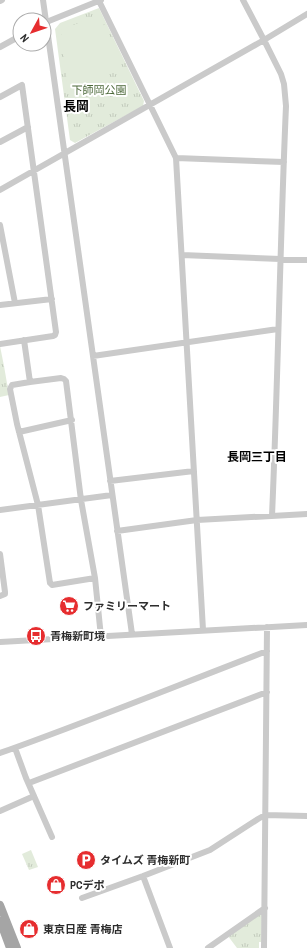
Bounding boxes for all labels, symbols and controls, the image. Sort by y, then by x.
north arrow [12,12,52,52]
text: N [17,31,32,45]
park label: 下師岡公園 [72,83,127,97]
district label: 長岡 [63,98,89,115]
district label: 長岡三丁目 [227,449,287,465]
supermarket icon: ファミリーマート [58,595,80,617]
place label: ファミリーマート [83,599,171,613]
bus stop icon: 青梅新町境 [25,625,47,647]
place label: 青梅新町境 [50,629,105,643]
parking icon: タイムズ 青梅新町 [75,849,97,871]
place label: タイムズ 青梅新町 [100,853,190,867]
shop icon: PCデポ [45,874,67,896]
place label: PCデポ [70,878,105,892]
shop icon: 東京日産 青梅店 [18,918,40,940]
place label: 東京日産 青梅店 [43,922,123,936]

